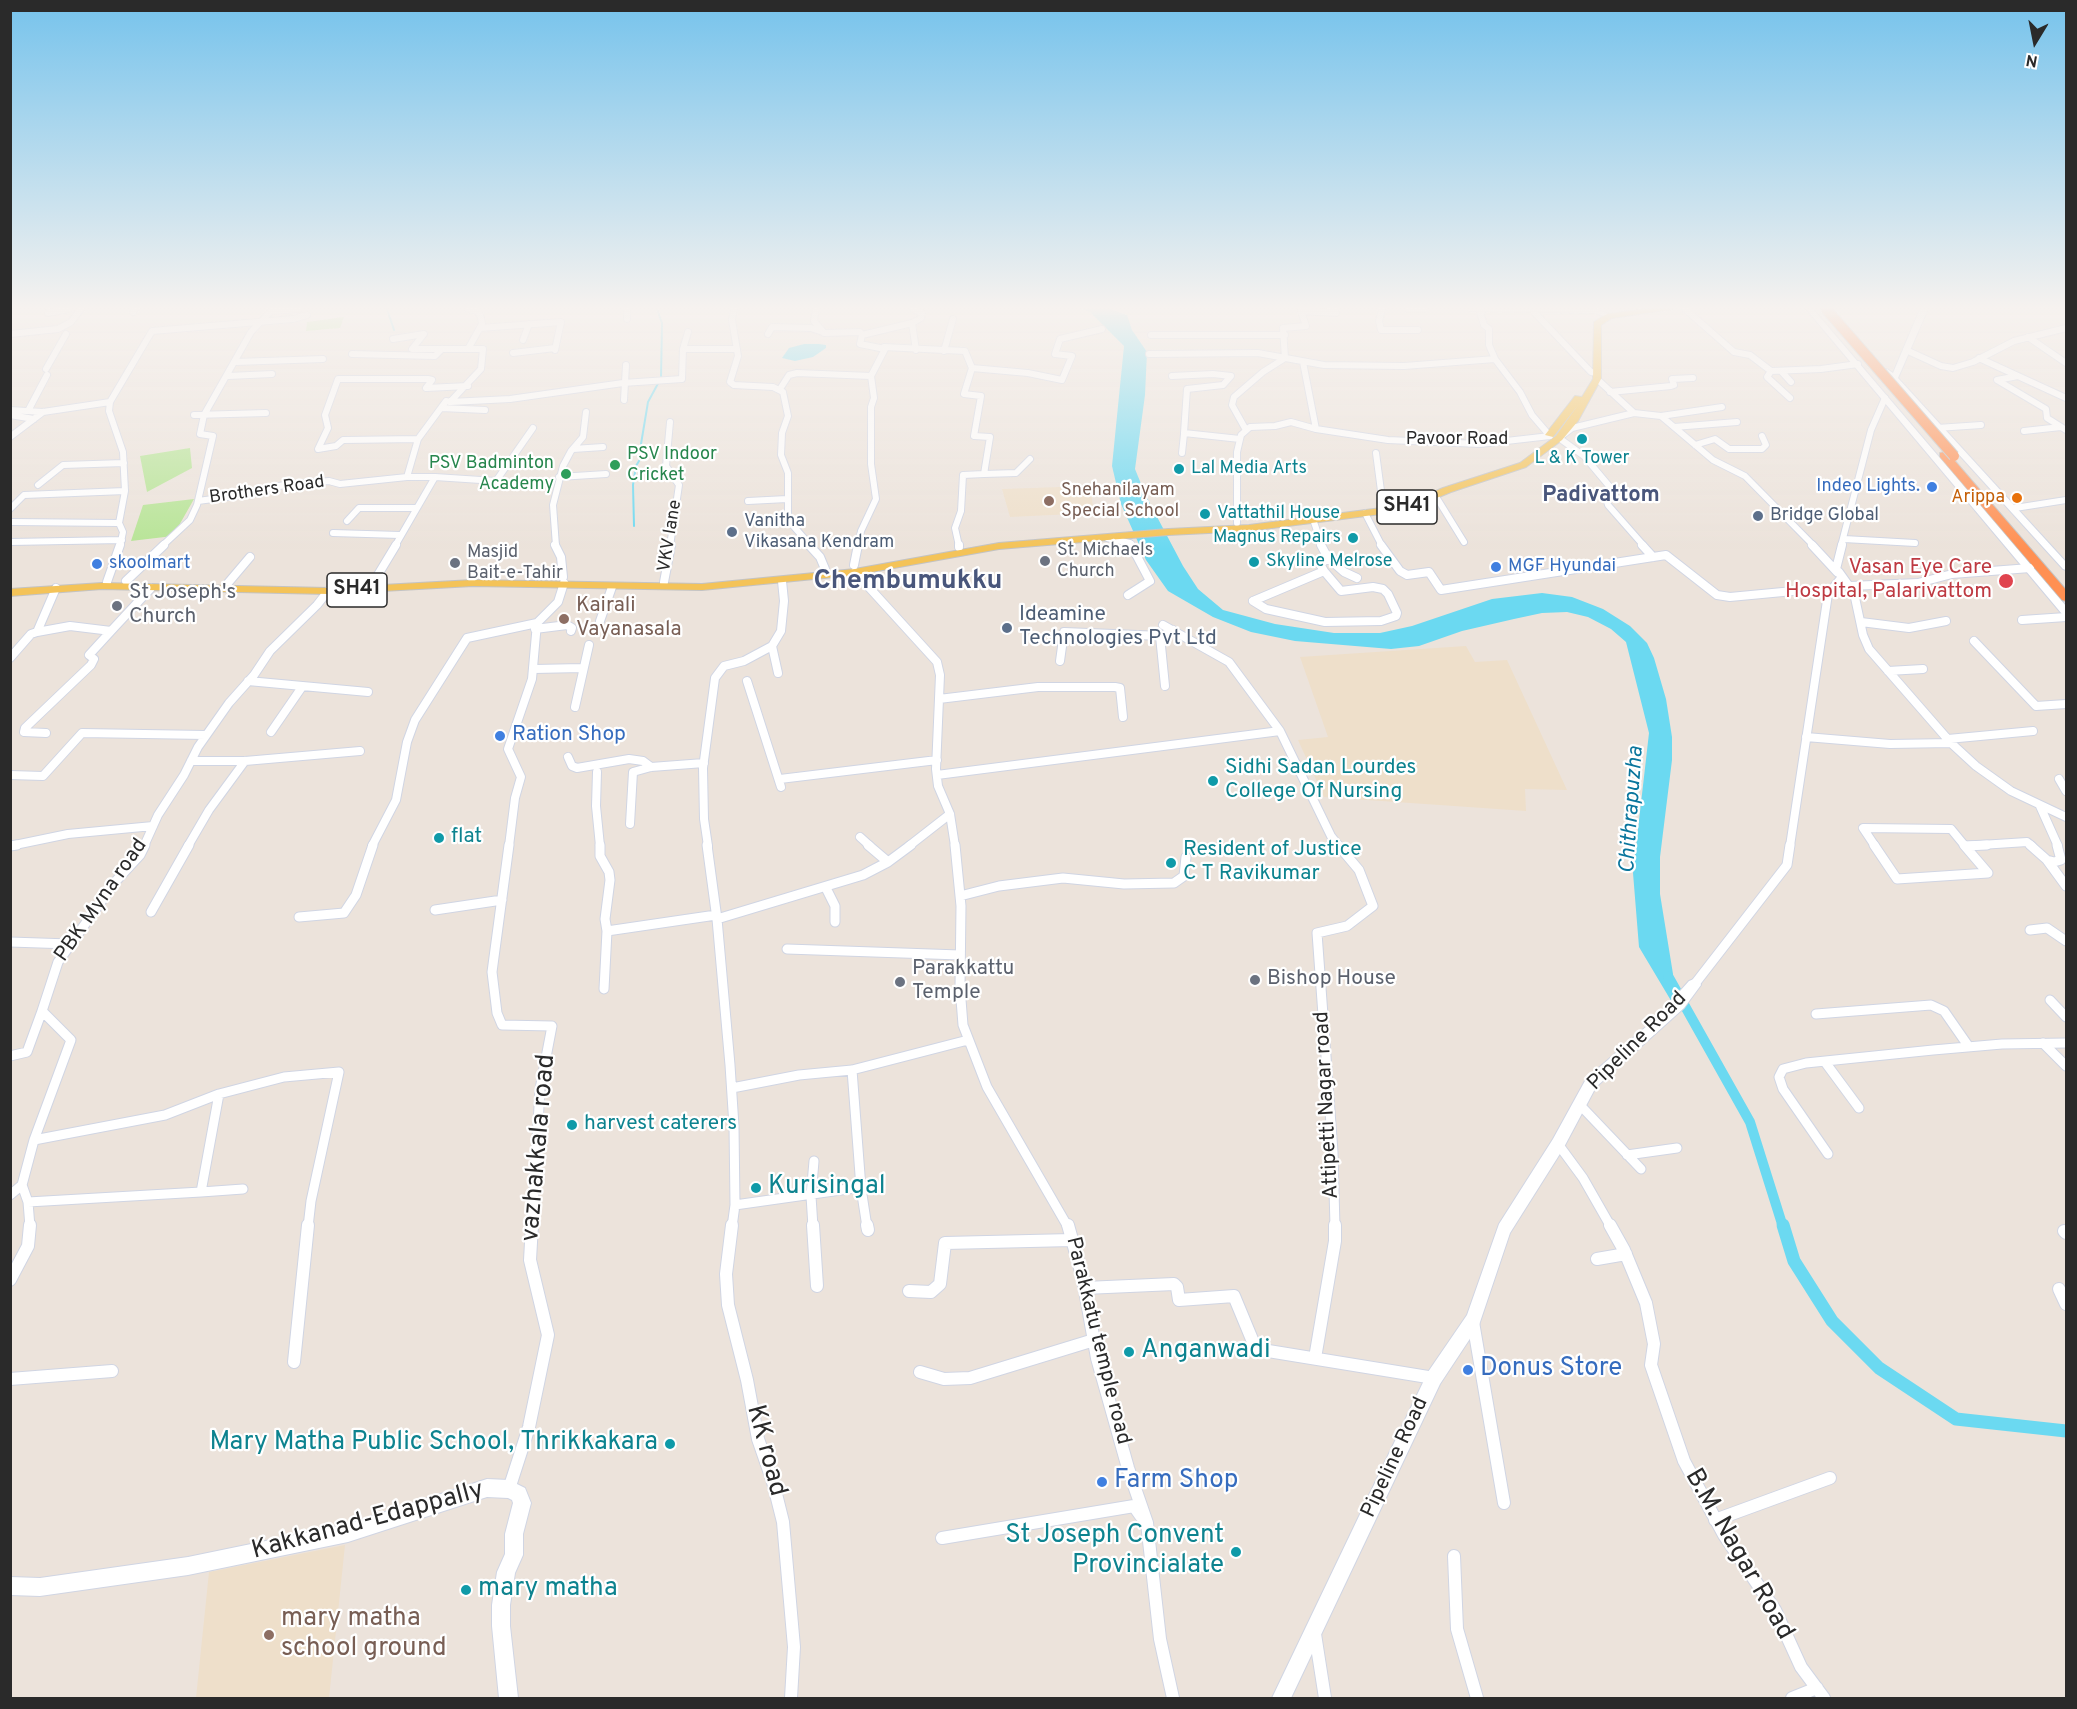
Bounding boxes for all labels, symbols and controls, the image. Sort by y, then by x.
north arrow [2005,12,2065,72]
text: N [2024,49,2039,71]
street label: Pavoor Road [1406,429,1508,451]
marker: L & K Tower [1575,432,1589,446]
place label: PSV Indoor Cricket [627,444,717,486]
place label: L & K Tower [1534,448,1630,470]
place label: PSV Badminton Academy [429,453,554,496]
marker: PSV Indoor Cricket [608,458,622,472]
place label: Lal Media Arts [1191,458,1307,480]
marker: Lal Media Arts [1172,462,1186,476]
marker: PSV Badminton Academy [559,467,573,481]
street label: Brothers Road [208,472,326,510]
place label: Indeo Lights. [1816,476,1920,498]
place label: Snehanilayam Special School [1061,480,1179,522]
marker: Indeo Lights. [1925,480,1939,494]
district label: Padivattom [1542,484,1660,510]
place label: Arippa [1951,487,2005,509]
road number: SH41 [1377,490,1437,524]
marker: Arippa [2010,491,2024,505]
marker: Snehanilayam Special School [1042,494,1056,508]
street label: VKV lane [655,498,687,574]
place label: Vattathil House [1217,503,1340,525]
place label: Bridge Global [1770,505,1879,527]
marker: Vattathil House [1198,507,1212,521]
marker: Bridge Global [1751,509,1765,523]
place label: Vanitha Vikasana Kendram [744,511,894,554]
marker: Vanitha Vikasana Kendram [725,525,739,539]
place label: Magnus Repairs [1213,527,1341,549]
marker: Magnus Repairs [1346,531,1360,545]
place label: St. Michaels Church [1057,540,1153,582]
place label: Masjid Bait-e-Tahir [467,542,563,584]
place label: Skyline Melrose [1266,551,1392,573]
place label: skoolmart [109,553,191,575]
marker: St. Michaels Church [1038,554,1052,568]
marker: Skyline Melrose [1247,555,1261,569]
marker: Masjid Bait-e-Tahir [448,556,462,570]
place label: MGF Hyundai [1508,556,1616,578]
place label: Vasan Eye Care Hospital, Palarivattom [1785,556,1992,606]
marker: skoolmart [90,557,104,571]
marker: MGF Hyundai [1489,560,1503,574]
district label: Chembumukku [813,567,1003,599]
marker: Vasan Eye Care Hospital, Palarivattom [1997,572,2015,590]
road number: SH41 [327,573,387,607]
place label: St Joseph's Church [129,581,236,631]
place label: Kairali Vayanasala [576,594,681,644]
marker: St Joseph's Church [110,599,124,613]
place label: Ideamine Technologies Pvt Ltd [1019,603,1217,653]
marker: Kairali Vayanasala [557,612,571,626]
marker: Ideamine Technologies Pvt Ltd [1000,621,1014,635]
place label: Ration Shop [512,723,626,749]
marker: Ration Shop [493,729,507,743]
water label: Chithrapuzha [1615,745,1651,875]
place label: Sidhi Sadan Lourdes College Of Nursing [1225,756,1416,806]
marker: Sidhi Sadan Lourdes College Of Nursing [1206,774,1220,788]
place label: flat [451,825,482,851]
marker: flat [432,831,446,845]
street label: PBK Myna road [50,835,154,967]
place label: Resident of Justice C T Ravikumar [1183,838,1362,888]
marker: Resident of Justice C T Ravikumar [1164,856,1178,870]
place label: Parakkattu Temple [912,957,1014,1007]
place label: Bishop House [1267,967,1396,993]
marker: Bishop House [1248,973,1262,987]
marker: Parakkattu Temple [893,975,907,989]
street label: Pipeline Road [1583,987,1693,1097]
street label: Attipetti Nagar road [1310,1010,1346,1200]
street label: vazhakkala road [516,1053,564,1243]
place label: harvest caterers [584,1112,737,1138]
marker: harvest caterers [565,1118,579,1132]
place label: Kurisingal [768,1172,886,1204]
marker: Kurisingal [749,1181,763,1195]
street label: Parakkatu temple road [1059,1234,1135,1448]
place label: Anganwadi [1141,1336,1271,1368]
marker: Anganwadi [1122,1345,1136,1359]
place label: Donus Store [1480,1354,1622,1386]
marker: Donus Store [1461,1363,1475,1377]
street label: Pipeline Road [1357,1394,1435,1522]
street label: KK road [738,1402,792,1500]
place label: Mary Matha Public School, Thrikkakara [209,1428,658,1460]
marker: Mary Matha Public School, Thrikkakara [663,1437,677,1451]
street label: B.M. Nagar Road [1676,1464,1800,1646]
place label: Farm Shop [1114,1466,1238,1498]
marker: Farm Shop [1095,1475,1109,1489]
street label: Kakkanad-Edappally [249,1476,487,1568]
place label: St Joseph Convent Provincialate [1005,1521,1224,1582]
marker: St Joseph Convent Provincialate [1229,1545,1243,1559]
place label: mary matha [478,1574,618,1606]
marker: mary matha [459,1583,473,1597]
place label: mary matha school ground [281,1604,447,1666]
marker: mary matha school ground [262,1628,276,1642]

